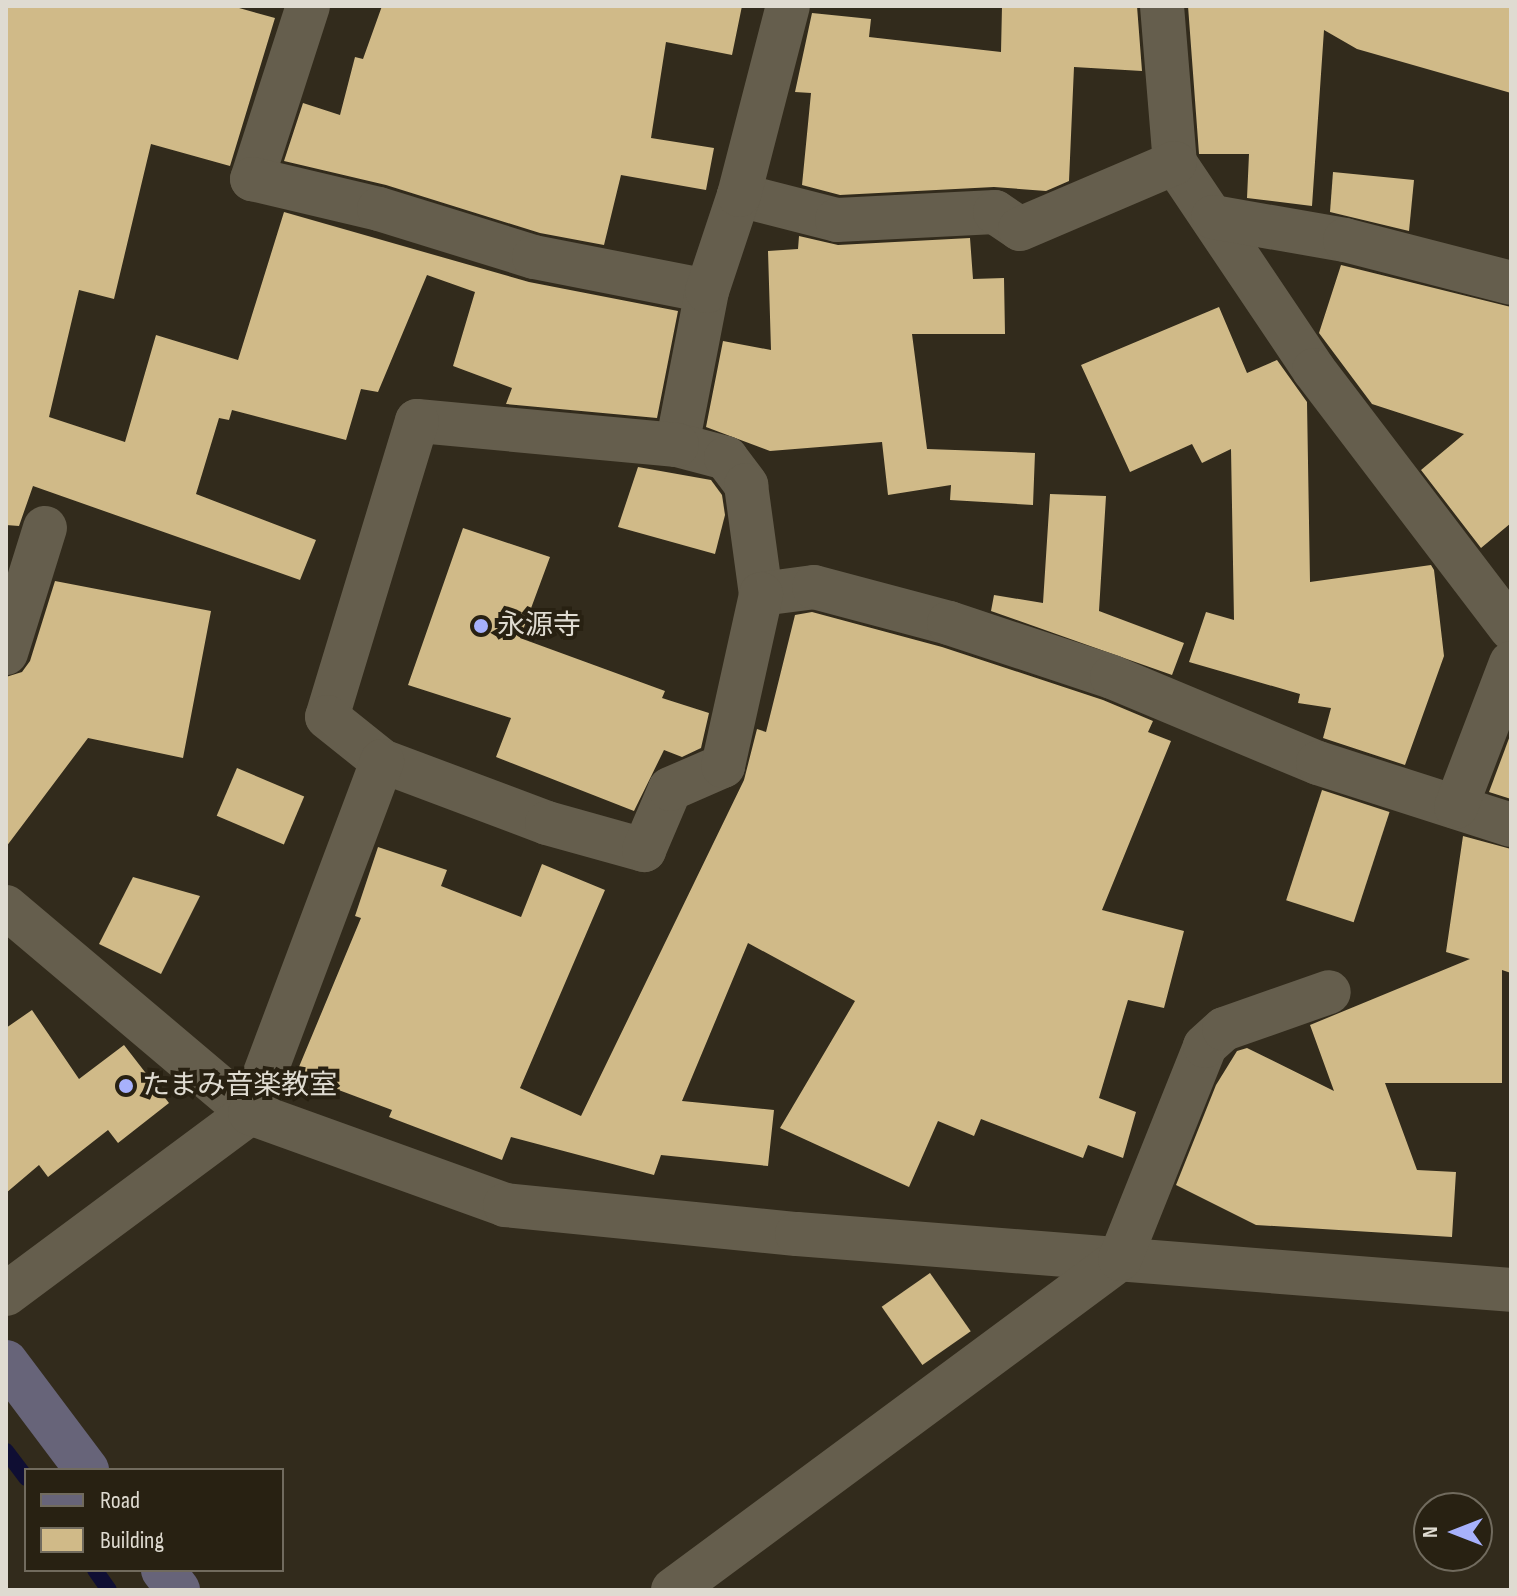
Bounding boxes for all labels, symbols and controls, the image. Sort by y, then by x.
place label: 永源寺 [497,609,581,643]
marker: 永源寺 [472,617,490,635]
place label: たまみ音楽教室 [142,1069,338,1103]
marker: たまみ音楽教室 [117,1077,135,1095]
legend [24,1468,284,1572]
text: Road [100,1486,140,1515]
north arrow [1413,1492,1493,1572]
text: Building [100,1526,164,1555]
text: N [1417,1526,1444,1538]

